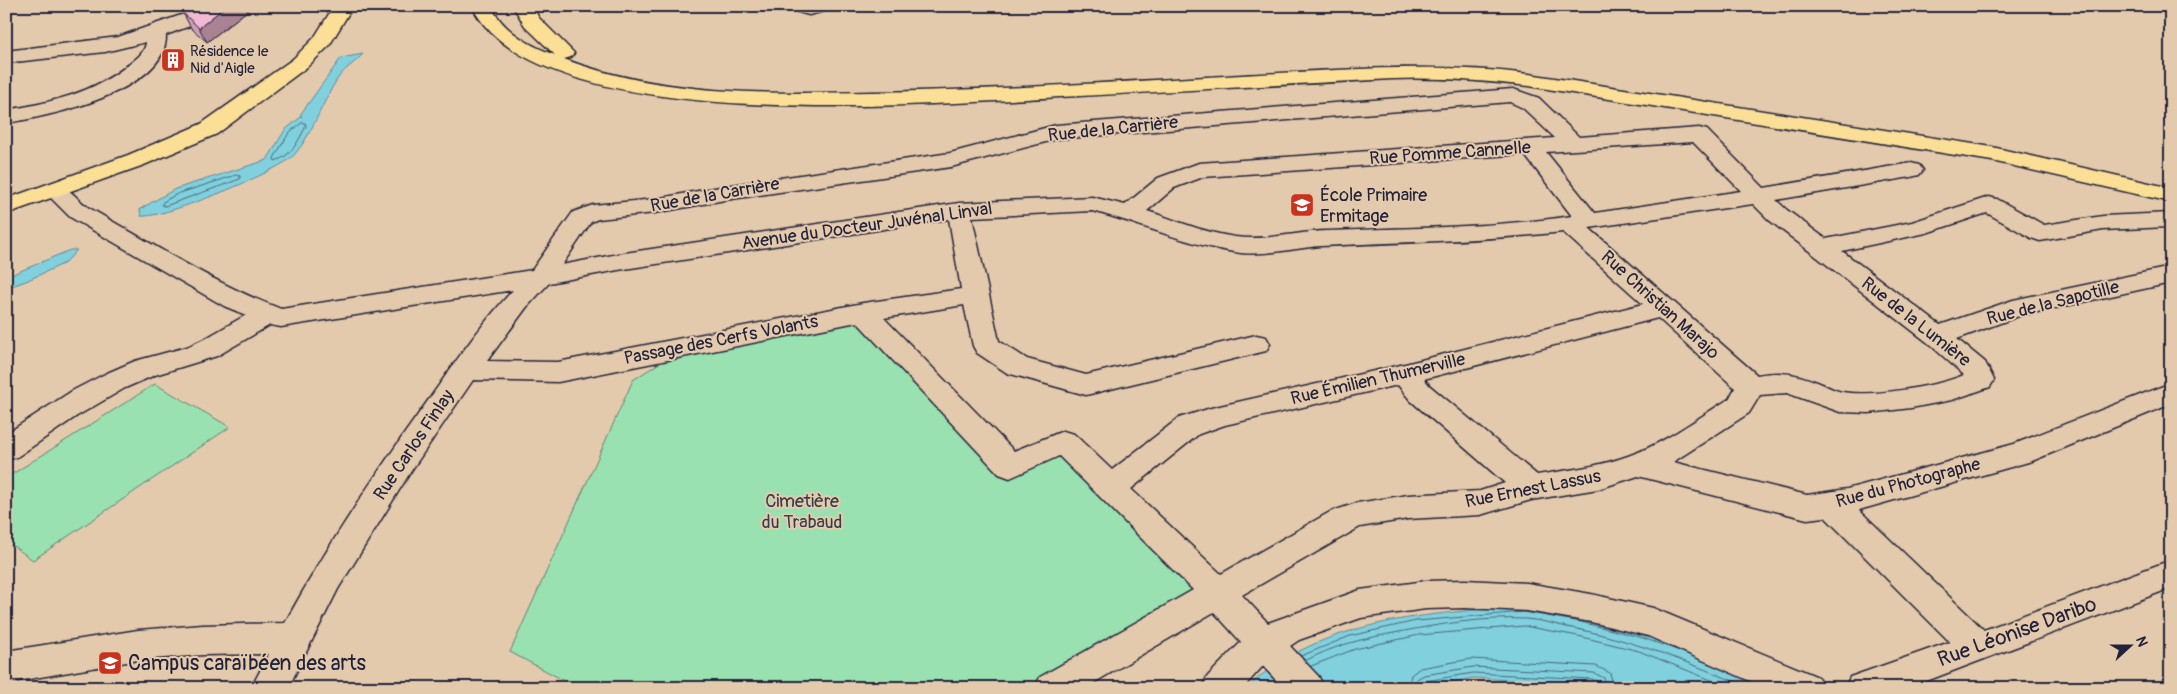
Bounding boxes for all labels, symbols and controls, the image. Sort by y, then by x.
place label: Résidence le Nid d'Aigle [190,42,269,78]
building icon: Résidence le Nid d'Aigle [160,47,186,73]
street label: Rue de la Carrière [1047,111,1179,147]
street label: Rue Pomme Cannelle [1369,136,1532,170]
street label: Rue de la Carrière [649,172,781,218]
place label: École Primaire Ermitage [1320,184,1427,228]
school or university icon: École Primaire Ermitage [1289,192,1315,218]
street label: Avenue du Docteur Juvénal Linval [740,197,994,255]
street label: Rue Christian Marajo [1596,246,1724,365]
street label: Rue de la Lumière [1857,272,1976,372]
street label: Rue de la Sapotille [1984,275,2122,331]
street label: Passage des Cerfs Volants [622,310,820,370]
street label: Rue Émilien Thumerville [1288,348,1468,410]
street label: Rue Carlos Finlay [369,385,460,505]
street label: Rue du Photographe [1833,453,1983,513]
street label: Rue Ernest Lassus [1463,465,1603,513]
park label: Cimetière du Trabaud [762,490,842,534]
street label: Rue Léonise Daribo [1934,591,2100,673]
north arrow [2104,622,2154,672]
text: N [2132,634,2151,649]
school or university icon: Campus caraïbéen des arts [97,650,123,676]
place label: Campus caraïbéen des arts [128,650,367,677]

